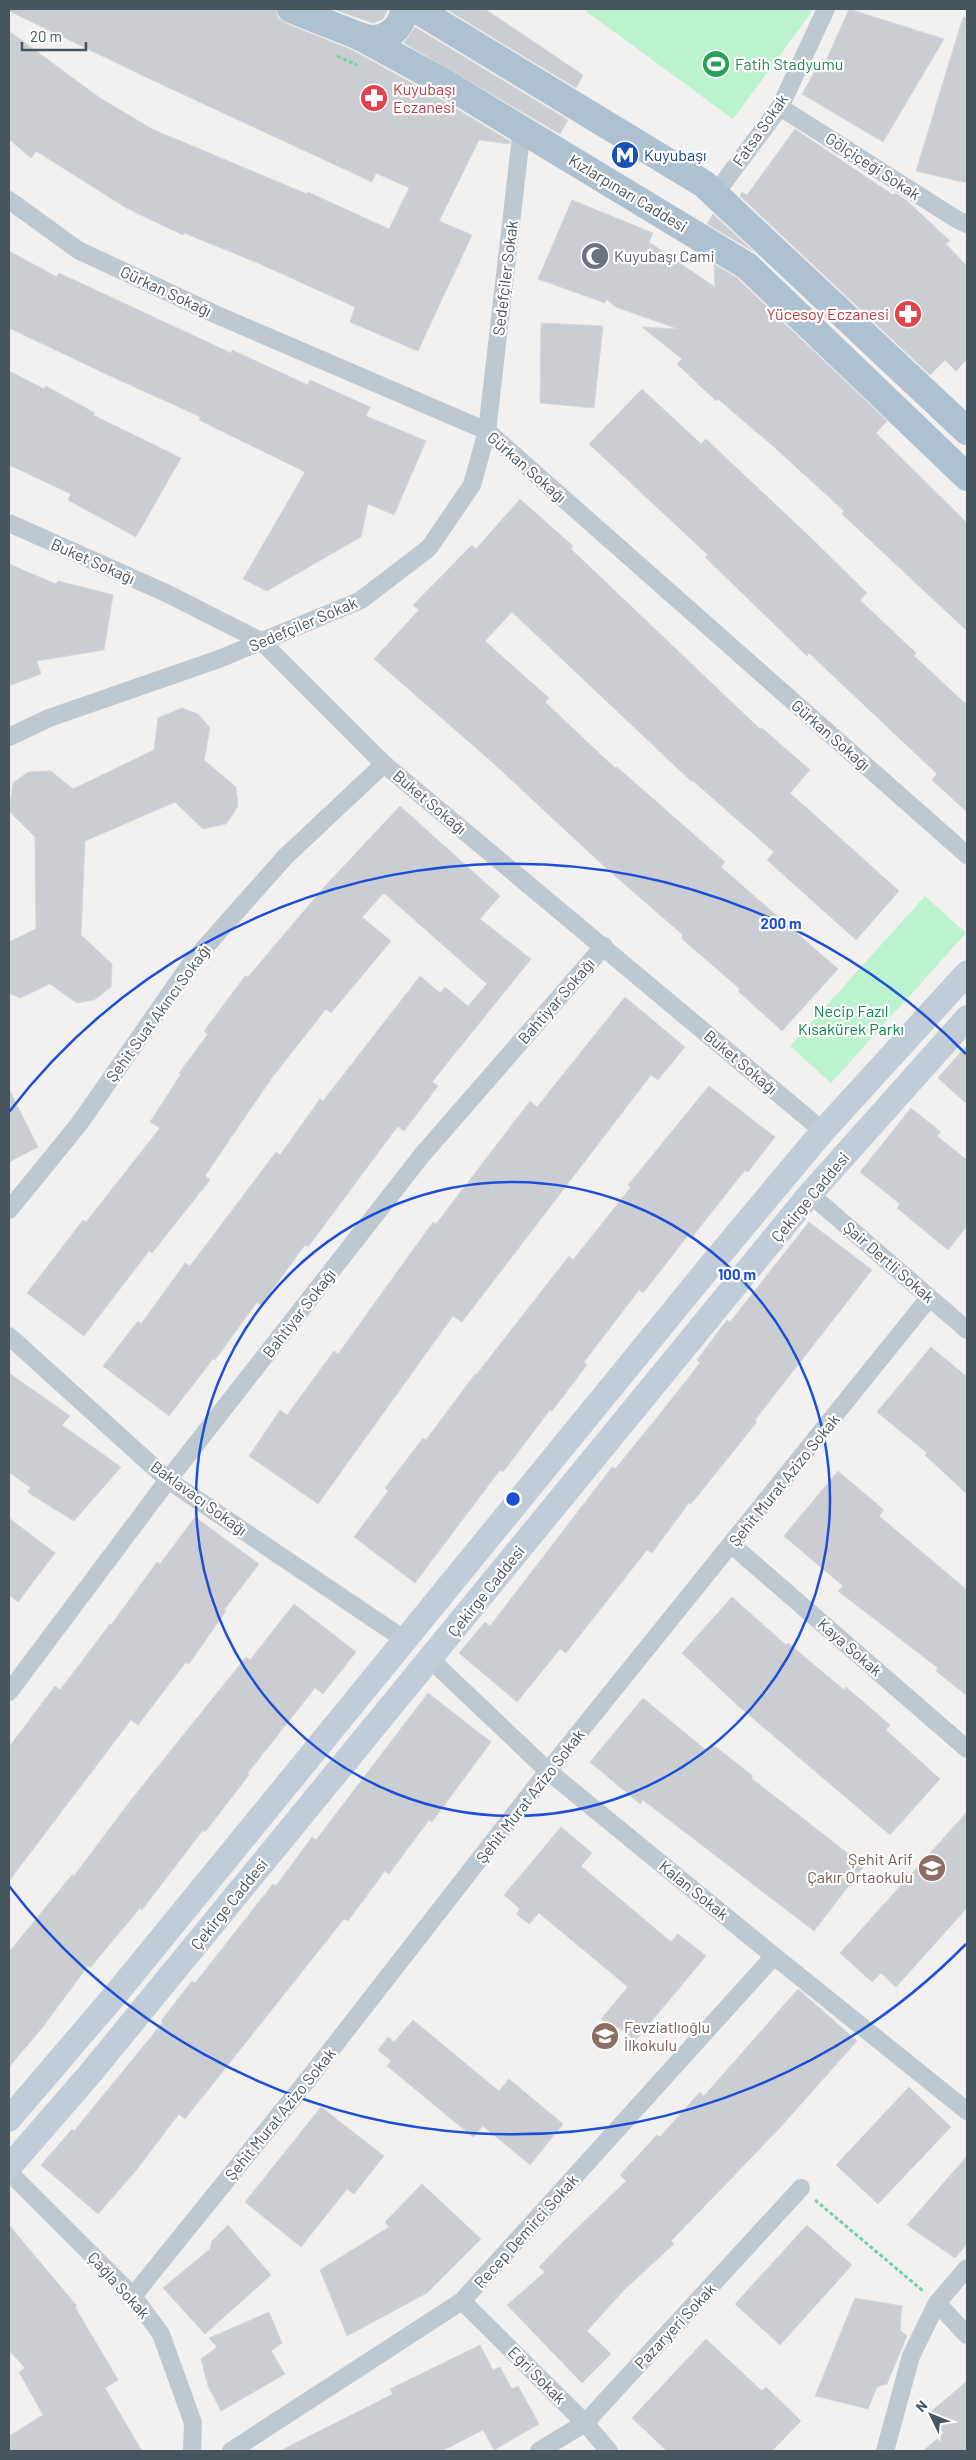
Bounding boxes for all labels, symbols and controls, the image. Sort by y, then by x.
scale bar [22,20,86,52]
text: 20 m [30,27,62,45]
sports icon: Fatih Stadyumu [701,49,731,79]
place label: Fatih Stadyumu [735,54,843,73]
place label: Kuyubaşı Eczanesi [393,79,455,116]
pharmacy icon: Kuyubaşı Eczanesi [359,83,389,113]
street label: Fatsa Sokak [728,90,791,169]
street label: Gölçiçeği Sokak [822,128,924,203]
metro station icon: Kuyubaşı [610,140,640,170]
place label: Kuyubaşı [644,145,706,164]
street label: Kızlarpınarı Caddesi [566,150,691,235]
street label: Sedefçiler Sokak [488,219,521,337]
mosque icon: Kuyubaşı Cami [580,241,610,271]
place label: Kuyubaşı Cami [614,246,715,265]
street label: Gürkan Sokağı [118,261,215,320]
pharmacy icon: Yücesoy Eczanesi [893,299,923,329]
place label: Yücesoy Eczanesi [766,304,889,323]
street label: Gürkan Sokağı [484,427,571,506]
street label: Buket Sokağı [48,534,138,587]
street label: Sedefçiler Sokak [246,592,360,655]
street label: Gürkan Sokağı [788,695,875,774]
street label: Buket Sokağı [390,766,471,838]
text: 200 m [760,914,802,932]
street label: Şehit Suat Akıncı Sokağı [101,940,214,1085]
street label: Bahtiyar Sokağı [513,954,598,1047]
park label: Necip Fazıl Kısakürek Parkı [798,1001,904,1038]
street label: Buket Sokağı [701,1026,782,1098]
street label: Çekirge Caddesi [766,1148,853,1246]
street label: Şair Dertli Sokak [840,1217,939,1306]
street label: Bahtiyar Sokağı [258,1265,339,1361]
text: 100 m [718,1265,756,1283]
street label: Şehit Murat Azizo Sokak [724,1410,843,1550]
street label: Baklavacı Sokağı [147,1456,251,1539]
centre of rings [504,1490,522,1508]
street label: Çekirge Caddesi [443,1541,528,1640]
street label: Kaya Sokak [814,1614,886,1680]
street label: Şehit Murat Azizo Sokak [471,1725,588,1866]
place label: Şehit Arif Çakır Ortaokulu [807,1849,913,1886]
school or university icon: Şehit Arif Çakır Ortaokulu [917,1853,947,1883]
street label: Çekirge Caddesi [186,1854,271,1953]
street label: Kalan Sokak [656,1856,733,1923]
place label: Fevziatlıoğlu İlkokulu [624,2017,710,2054]
school or university icon: Fevziatlıoğlu İlkokulu [590,2021,620,2051]
street label: Şehit Murat Azizo Sokak [220,2044,339,2184]
street label: Recep Demirci Sokak [470,2170,582,2291]
street label: Çağla Sokak [84,2247,154,2322]
street label: Pazaryeri Sokak [630,2279,719,2372]
street label: Eğri Sokak [505,2342,570,2407]
north arrow [906,2390,956,2440]
text: N [912,2397,931,2415]

